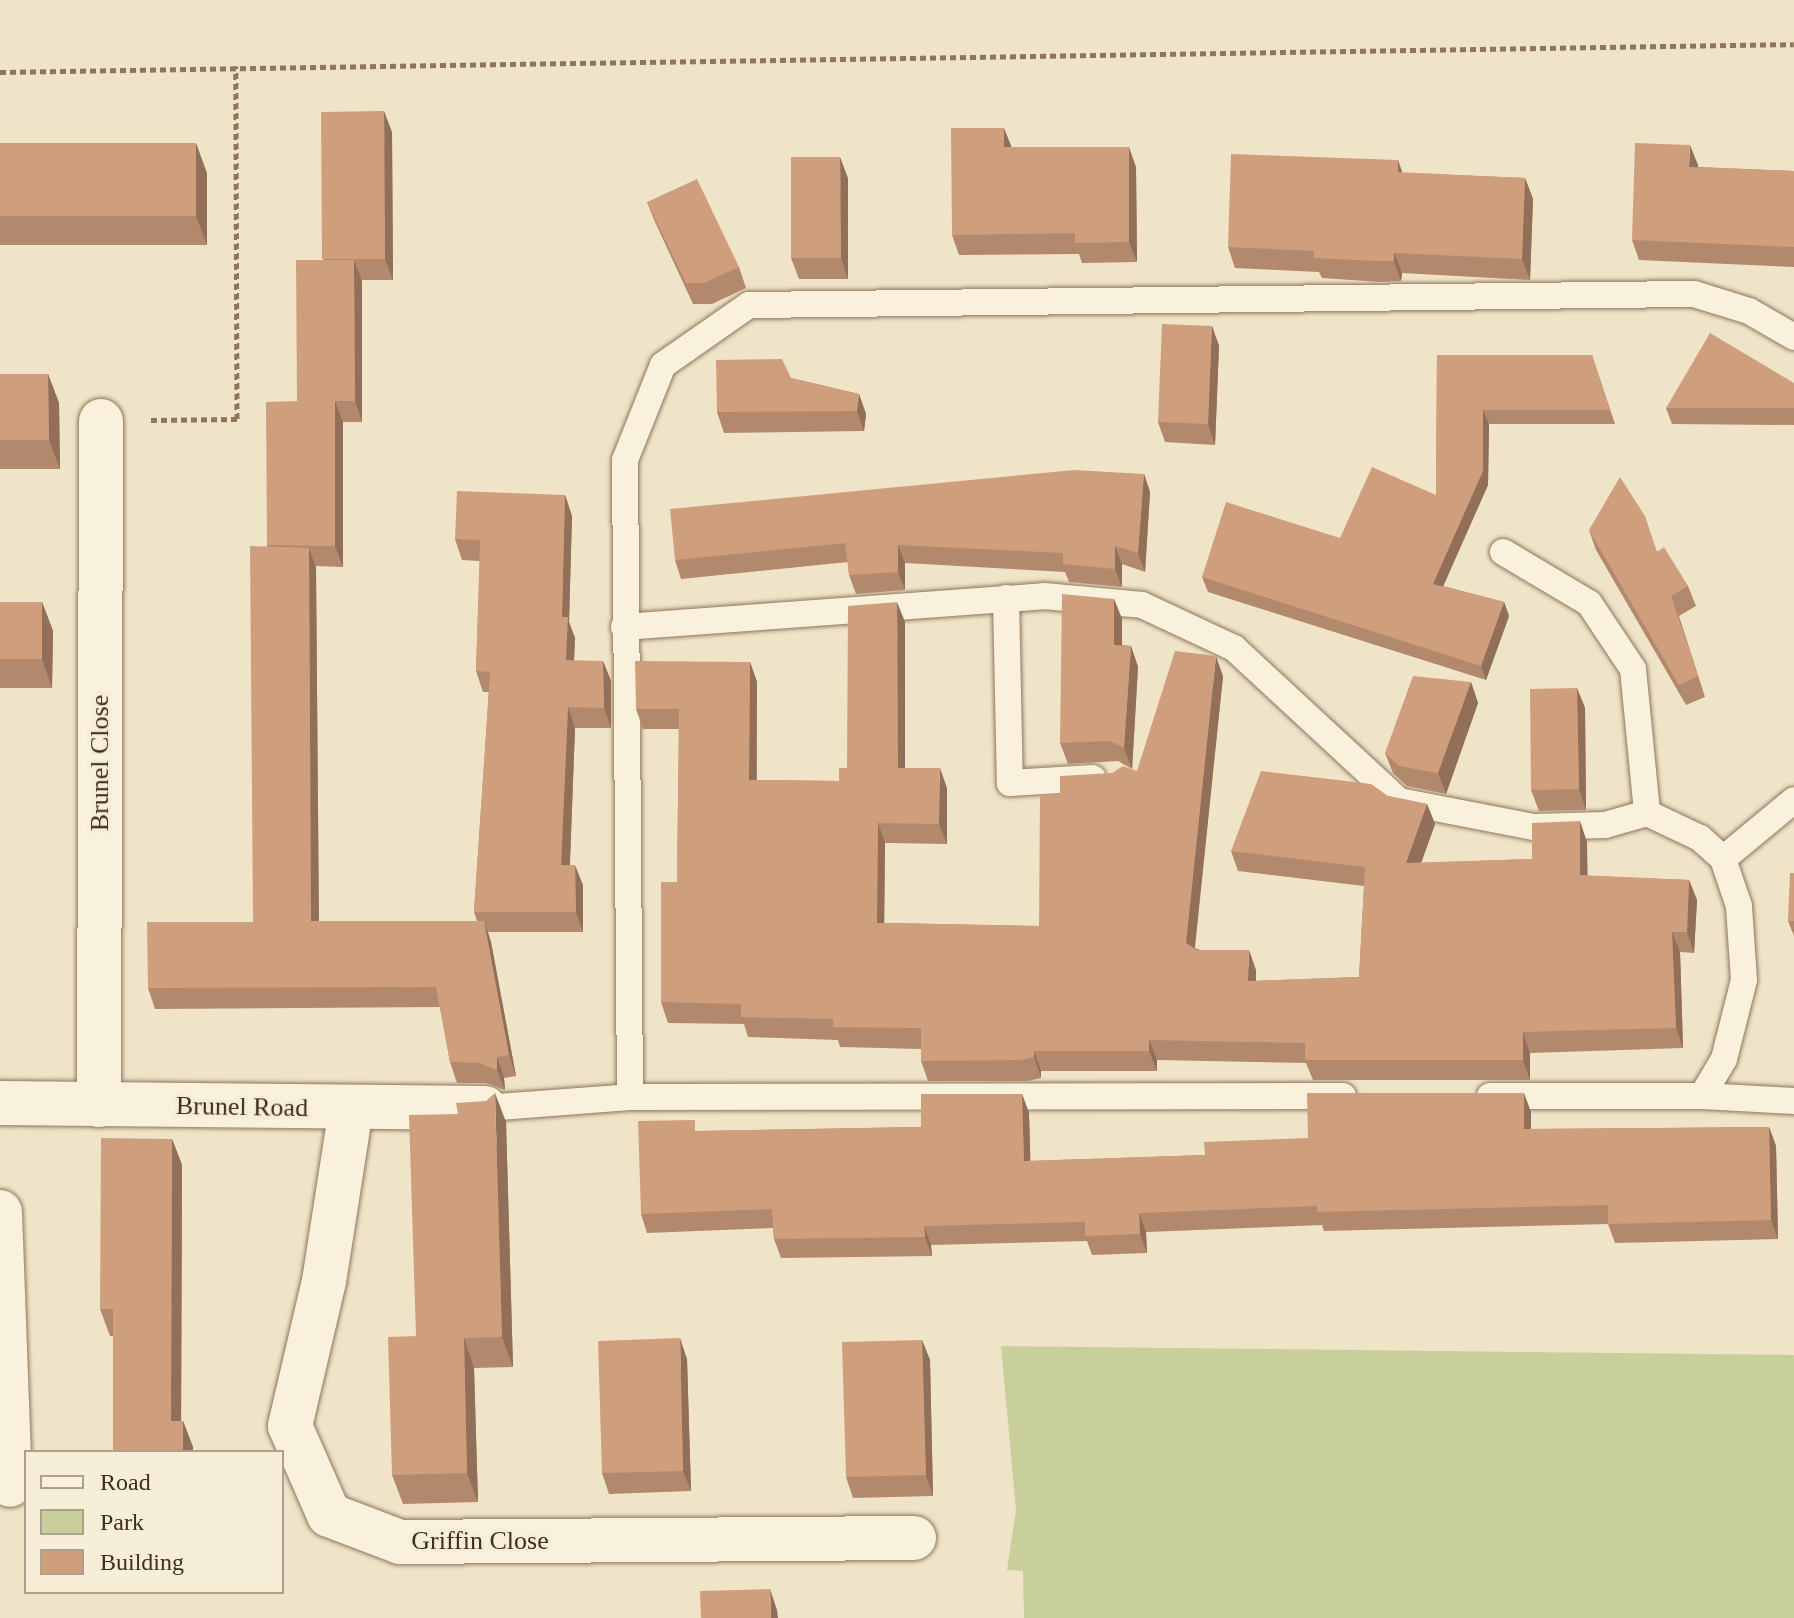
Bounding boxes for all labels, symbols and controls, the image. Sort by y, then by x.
street label: Brunel Close [84,695,116,831]
street label: Brunel Road [176,1090,308,1124]
legend [24,1450,284,1594]
text: Road [100,1469,151,1495]
text: Park [100,1509,144,1535]
street label: Griffin Close [411,1525,549,1557]
text: Building [100,1549,184,1575]

